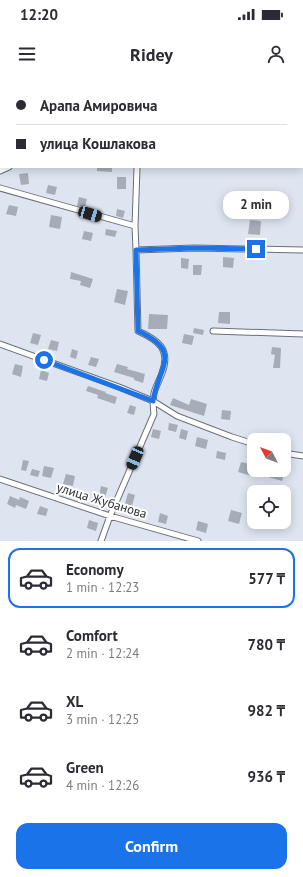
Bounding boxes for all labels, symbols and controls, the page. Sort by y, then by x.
text: 12:20 [20,5,58,24]
icon: menu [16,43,38,65]
text: Ridey [130,43,173,66]
icon: person [265,43,287,65]
text: Арапа Амировича [40,96,157,115]
text: улица Кошлакова [40,134,156,153]
callout: 2 min [223,191,289,219]
text: 2 min [240,196,272,213]
car [77,205,103,223]
route end [247,240,265,258]
route start [35,351,53,369]
north arrow [247,433,291,477]
map controls [247,433,291,529]
car [125,445,145,471]
street label: улица Жубанова [55,479,149,522]
button: locate [247,485,291,529]
icon: car [18,560,54,596]
text: Economy [66,560,124,579]
text: 577 ₸ [248,569,285,588]
text: 1 min · 12:23 [66,579,139,596]
icon: car [18,626,54,662]
text: Comfort [66,626,118,645]
text: 780 ₸ [247,635,285,654]
text: 2 min · 12:24 [66,645,139,662]
icon: car [18,692,54,728]
text: XL [66,692,83,711]
text: 982 ₸ [247,701,285,720]
text: 3 min · 12:25 [66,711,139,728]
icon: car [18,758,54,794]
text: Green [66,758,104,777]
text: 936 ₸ [247,767,285,786]
text: 4 min · 12:26 [66,777,139,794]
button: Confirm [16,823,287,869]

